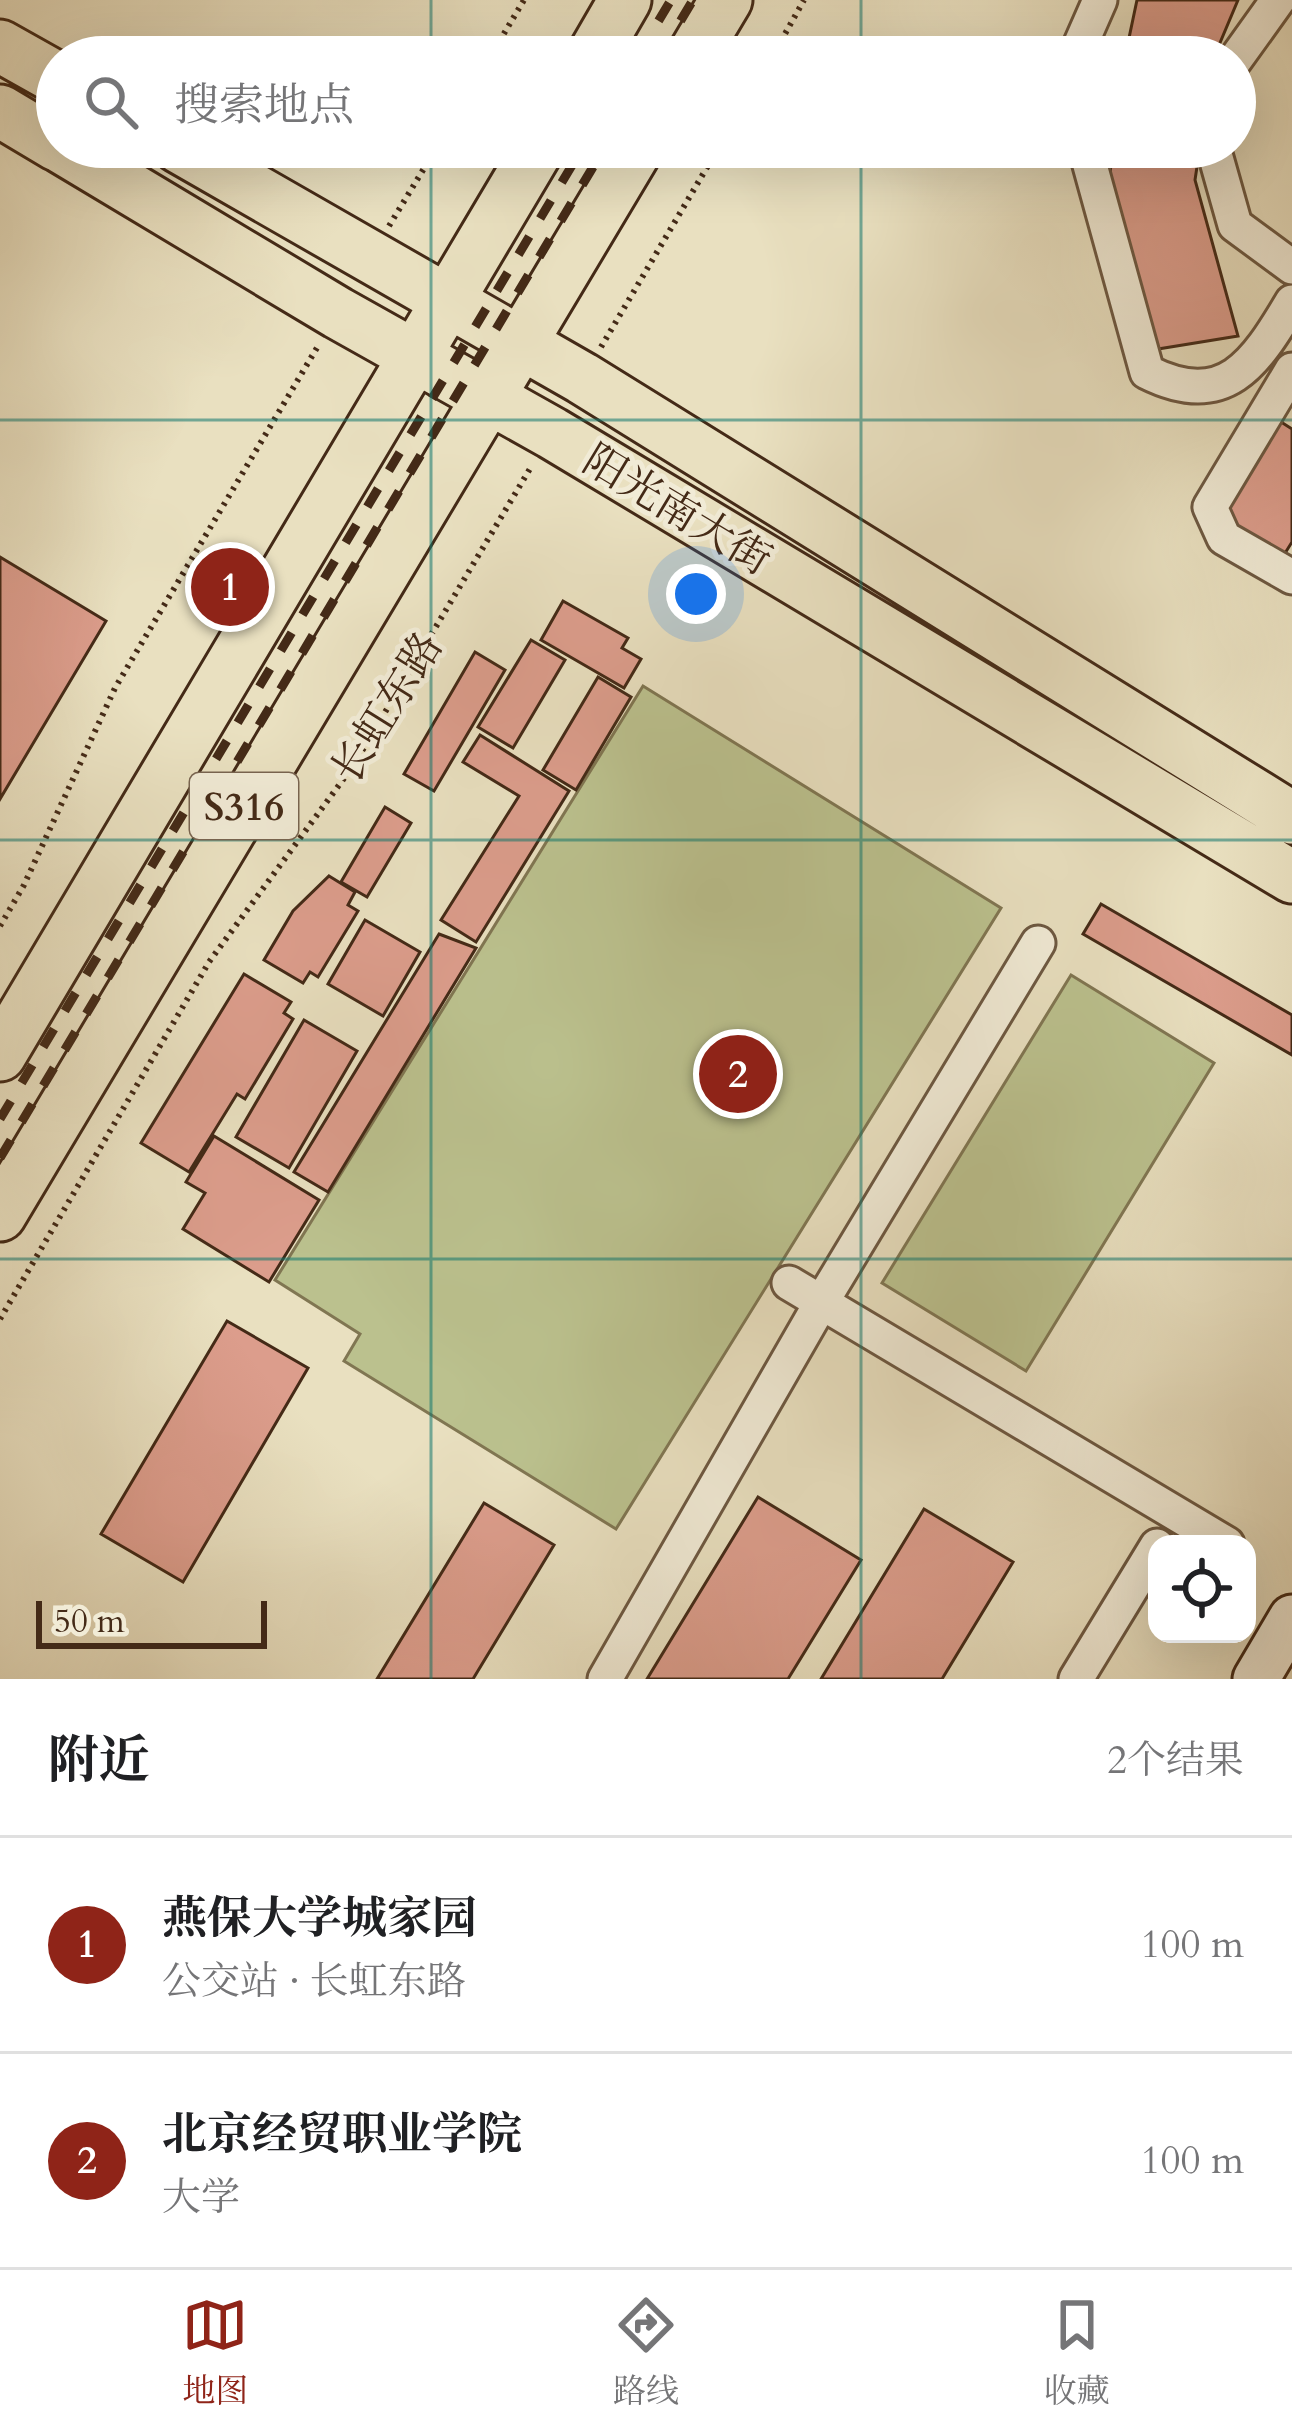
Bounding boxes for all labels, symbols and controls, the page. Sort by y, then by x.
search box [36,36,1256,168]
icon: search [78,69,144,135]
text: 搜索地点 [174,75,354,136]
street label: 阳光南大街 [573,432,782,589]
pin: 1 [191,542,269,632]
your location [666,564,726,624]
street label: 长虹东路 [319,621,456,794]
road number: S316 [190,773,298,839]
pin: 2 [699,1029,777,1119]
map controls [1148,1535,1256,1643]
button: locate [1148,1535,1256,1643]
scale bar [36,1595,267,1648]
text: 50 m [54,1599,125,1644]
text: 附近 [48,1726,150,1796]
text: 2个结果 [1107,1734,1244,1787]
text: 燕保大学城家园 [162,1888,477,1949]
text: 1 [77,1918,97,1971]
text: 100 m [1141,1918,1244,1971]
text: 公交站 · 长虹东路 [162,1955,466,2008]
text: 北京经贸职业学院 [162,2104,522,2165]
text: 2 [77,2134,97,2187]
text: 100 m [1141,2134,1244,2187]
text: 大学 [162,2171,240,2224]
tab: 地图 [182,2292,248,2414]
tab: 路线 [613,2292,679,2414]
tab: 收藏 [1044,2292,1110,2414]

